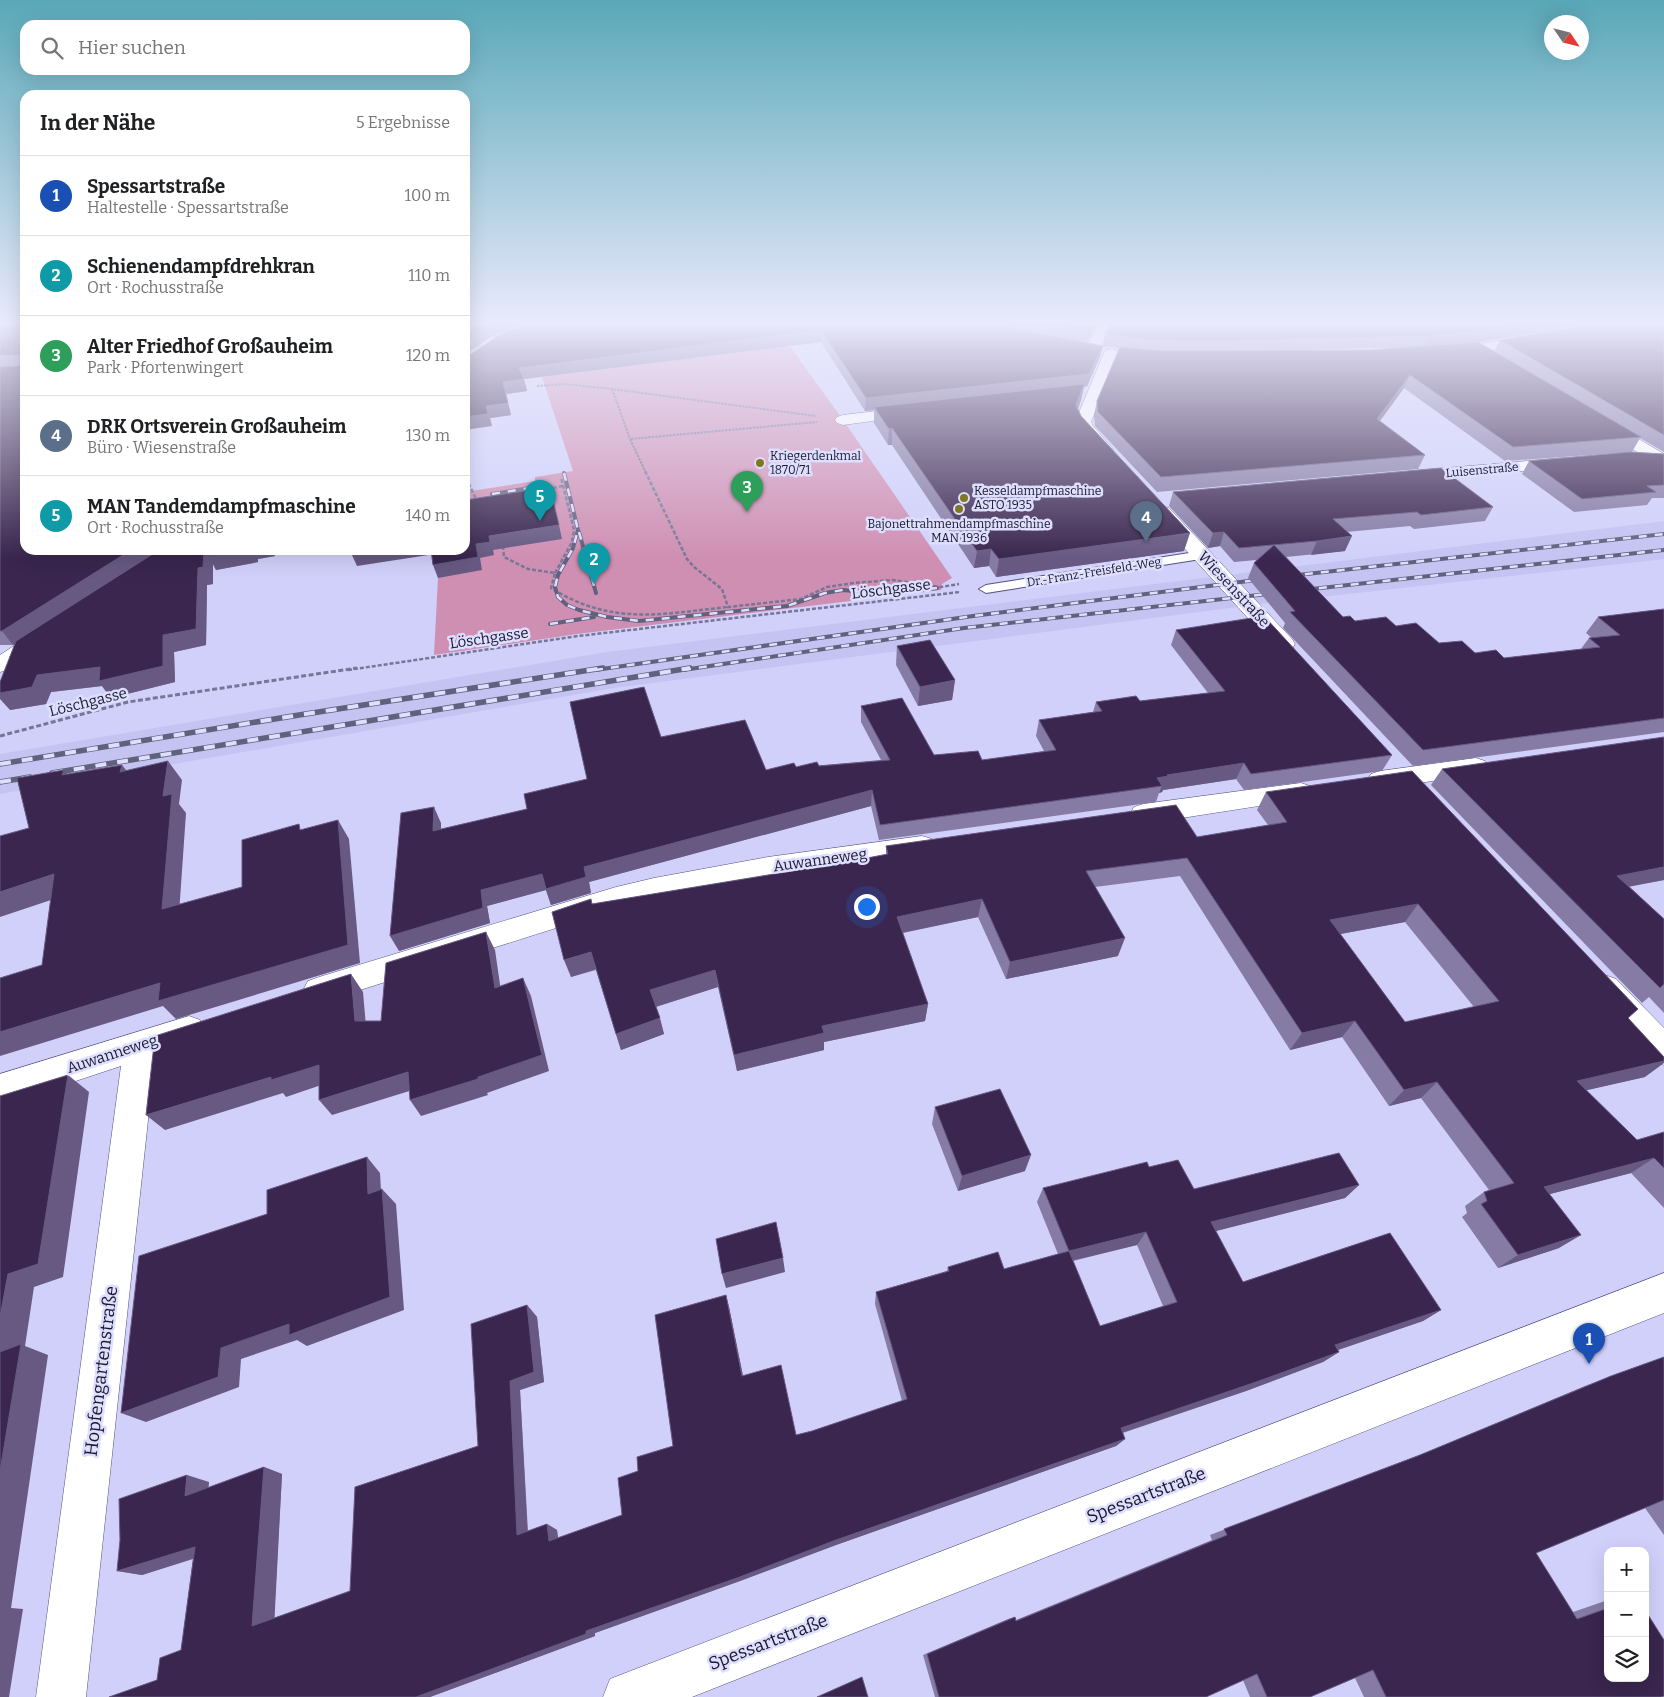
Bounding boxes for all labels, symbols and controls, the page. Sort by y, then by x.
north arrow [1544,15,1589,60]
search box [20,20,470,75]
icon: search [38,34,66,62]
text: Hier suchen [78,36,186,59]
text: In der Nähe [40,110,155,136]
text: 5 Ergebnisse [356,113,450,132]
text: Spessartstraße [87,175,225,198]
text: 1 [53,186,59,205]
text: 100 m [405,186,450,205]
text: Haltestelle · Spessartstraße [87,198,289,217]
text: Schienendampfdrehkran [87,255,315,278]
text: 2 [51,266,61,285]
text: 110 m [408,266,450,285]
text: Ort · Rochusstraße [87,278,224,297]
text: Alter Friedhof Großauheim [87,335,333,358]
text: 3 [51,346,61,365]
text: 120 m [406,346,450,365]
text: Park · Pfortenwingert [87,358,244,377]
text: DRK Ortsverein Großauheim [87,415,346,438]
text: 4 [51,426,61,445]
text: 130 m [406,426,450,445]
text: Büro · Wiesenstraße [87,438,236,457]
place label: Kriegerdenkmal 1870/71 [770,449,862,477]
marker: Kriegerdenkmal 1870/71 [754,457,766,469]
street label: Luisenstraße [1445,460,1519,480]
pin: 3 [731,471,763,512]
pin: 5 [524,480,556,521]
place label: Kesseldampfmaschine ASTO 1935 [974,484,1101,512]
marker: Kesseldampfmaschine ASTO 1935 [958,492,970,504]
text: MAN Tandemdampfmaschine [87,495,356,518]
pin: 4 [1130,501,1162,542]
marker: Bajonettrahmendampfmaschine MAN 1936 [953,503,965,515]
text: 5 [52,506,60,525]
text: 140 m [405,506,450,525]
place label: Bajonettrahmendampfmaschine MAN 1936 [868,517,1050,545]
text: Ort · Rochusstraße [87,518,224,537]
pin: 2 [578,543,610,584]
street label: Wiesenstraße [1194,547,1274,631]
street label: Dr.-Franz-Freisfeld-Weg [1026,554,1162,590]
street label: Löschgasse [850,575,932,603]
street label: Löschgasse [448,624,530,652]
street label: Löschgasse [47,684,129,720]
street label: Auwanneweg [772,845,868,875]
your location [854,894,880,920]
street label: Auwanneweg [64,1031,160,1077]
street label: Hopfengartenstraße [80,1285,122,1457]
pin: 1 [1573,1323,1605,1364]
street label: Spessartstraße [1083,1462,1209,1528]
map controls [1604,1547,1649,1682]
button: + [1604,1547,1649,1592]
button: − [1604,1592,1649,1637]
street label: Spessartstraße [705,1609,831,1675]
button: layers [1604,1637,1649,1682]

